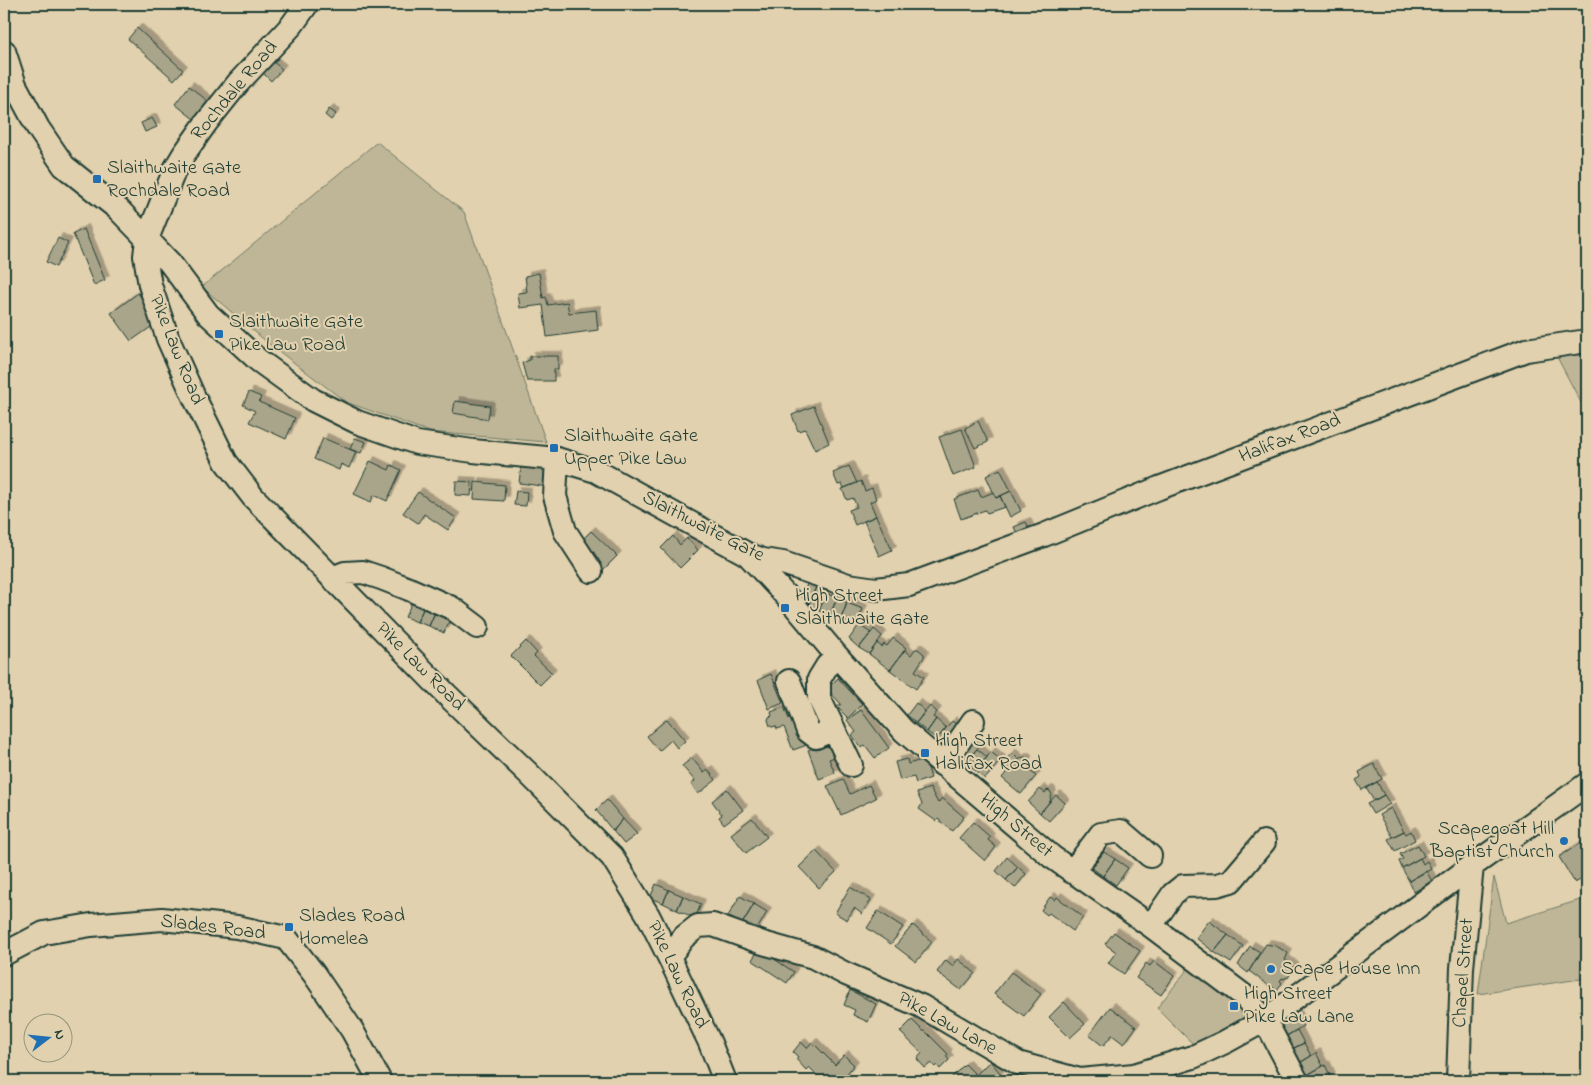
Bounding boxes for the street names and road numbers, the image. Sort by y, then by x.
street label: Rochdale Road [184,35,286,147]
street label: Pike Law Road [141,291,211,409]
street label: Halifax Road [1235,406,1345,472]
street label: Slaithwaite Gate [637,484,769,570]
street label: Pike Law Road [369,616,471,718]
street label: High Street [972,787,1059,866]
street label: Slades Road [159,907,267,949]
street label: Pike Law Road [638,916,716,1034]
street label: Chapel Street [1446,917,1482,1029]
street label: Pike Law Lane [892,985,1002,1063]

